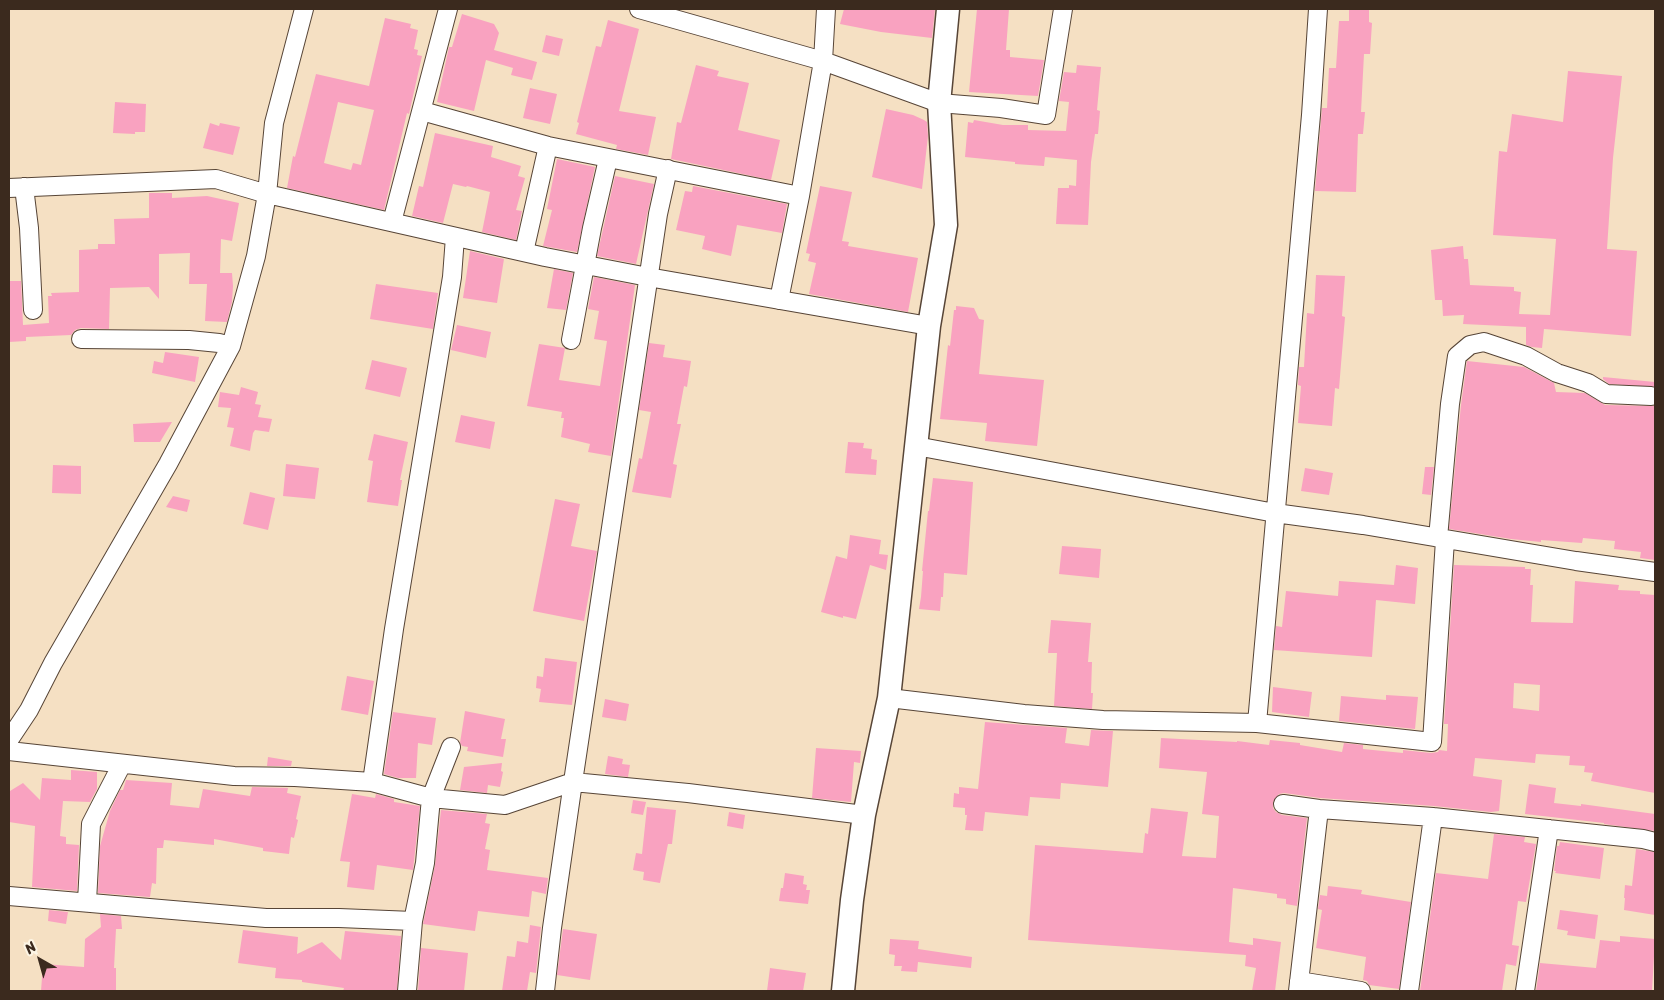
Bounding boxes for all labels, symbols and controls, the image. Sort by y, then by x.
north arrow [15,935,65,985]
text: N [19,935,42,961]

